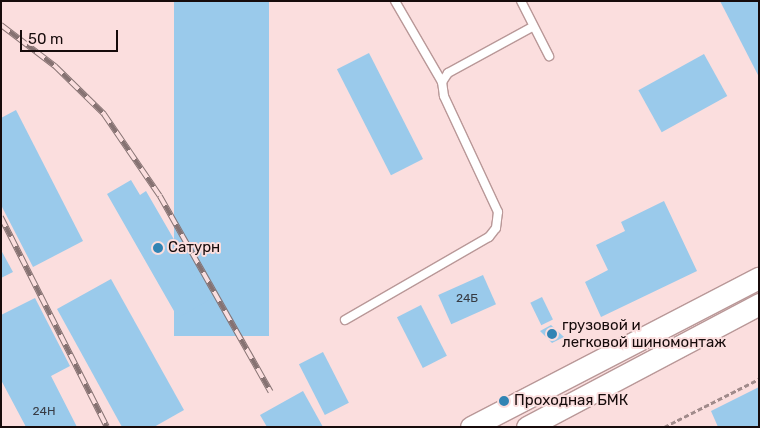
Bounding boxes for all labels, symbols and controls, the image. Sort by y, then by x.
scale bar [22,20,120,52]
text: 50 m [28,30,63,48]
place label: Сатурн [168,239,220,257]
marker: Сатурн [152,242,164,254]
house number: 24Б [456,292,478,306]
place label: грузовой и легковой шиномонтаж [562,316,726,351]
marker: грузовой и легковой шиномонтаж [546,328,558,340]
place label: Проходная БМК [514,392,628,410]
marker: Проходная БМК [498,395,510,407]
house number: 24Н [33,405,55,419]

